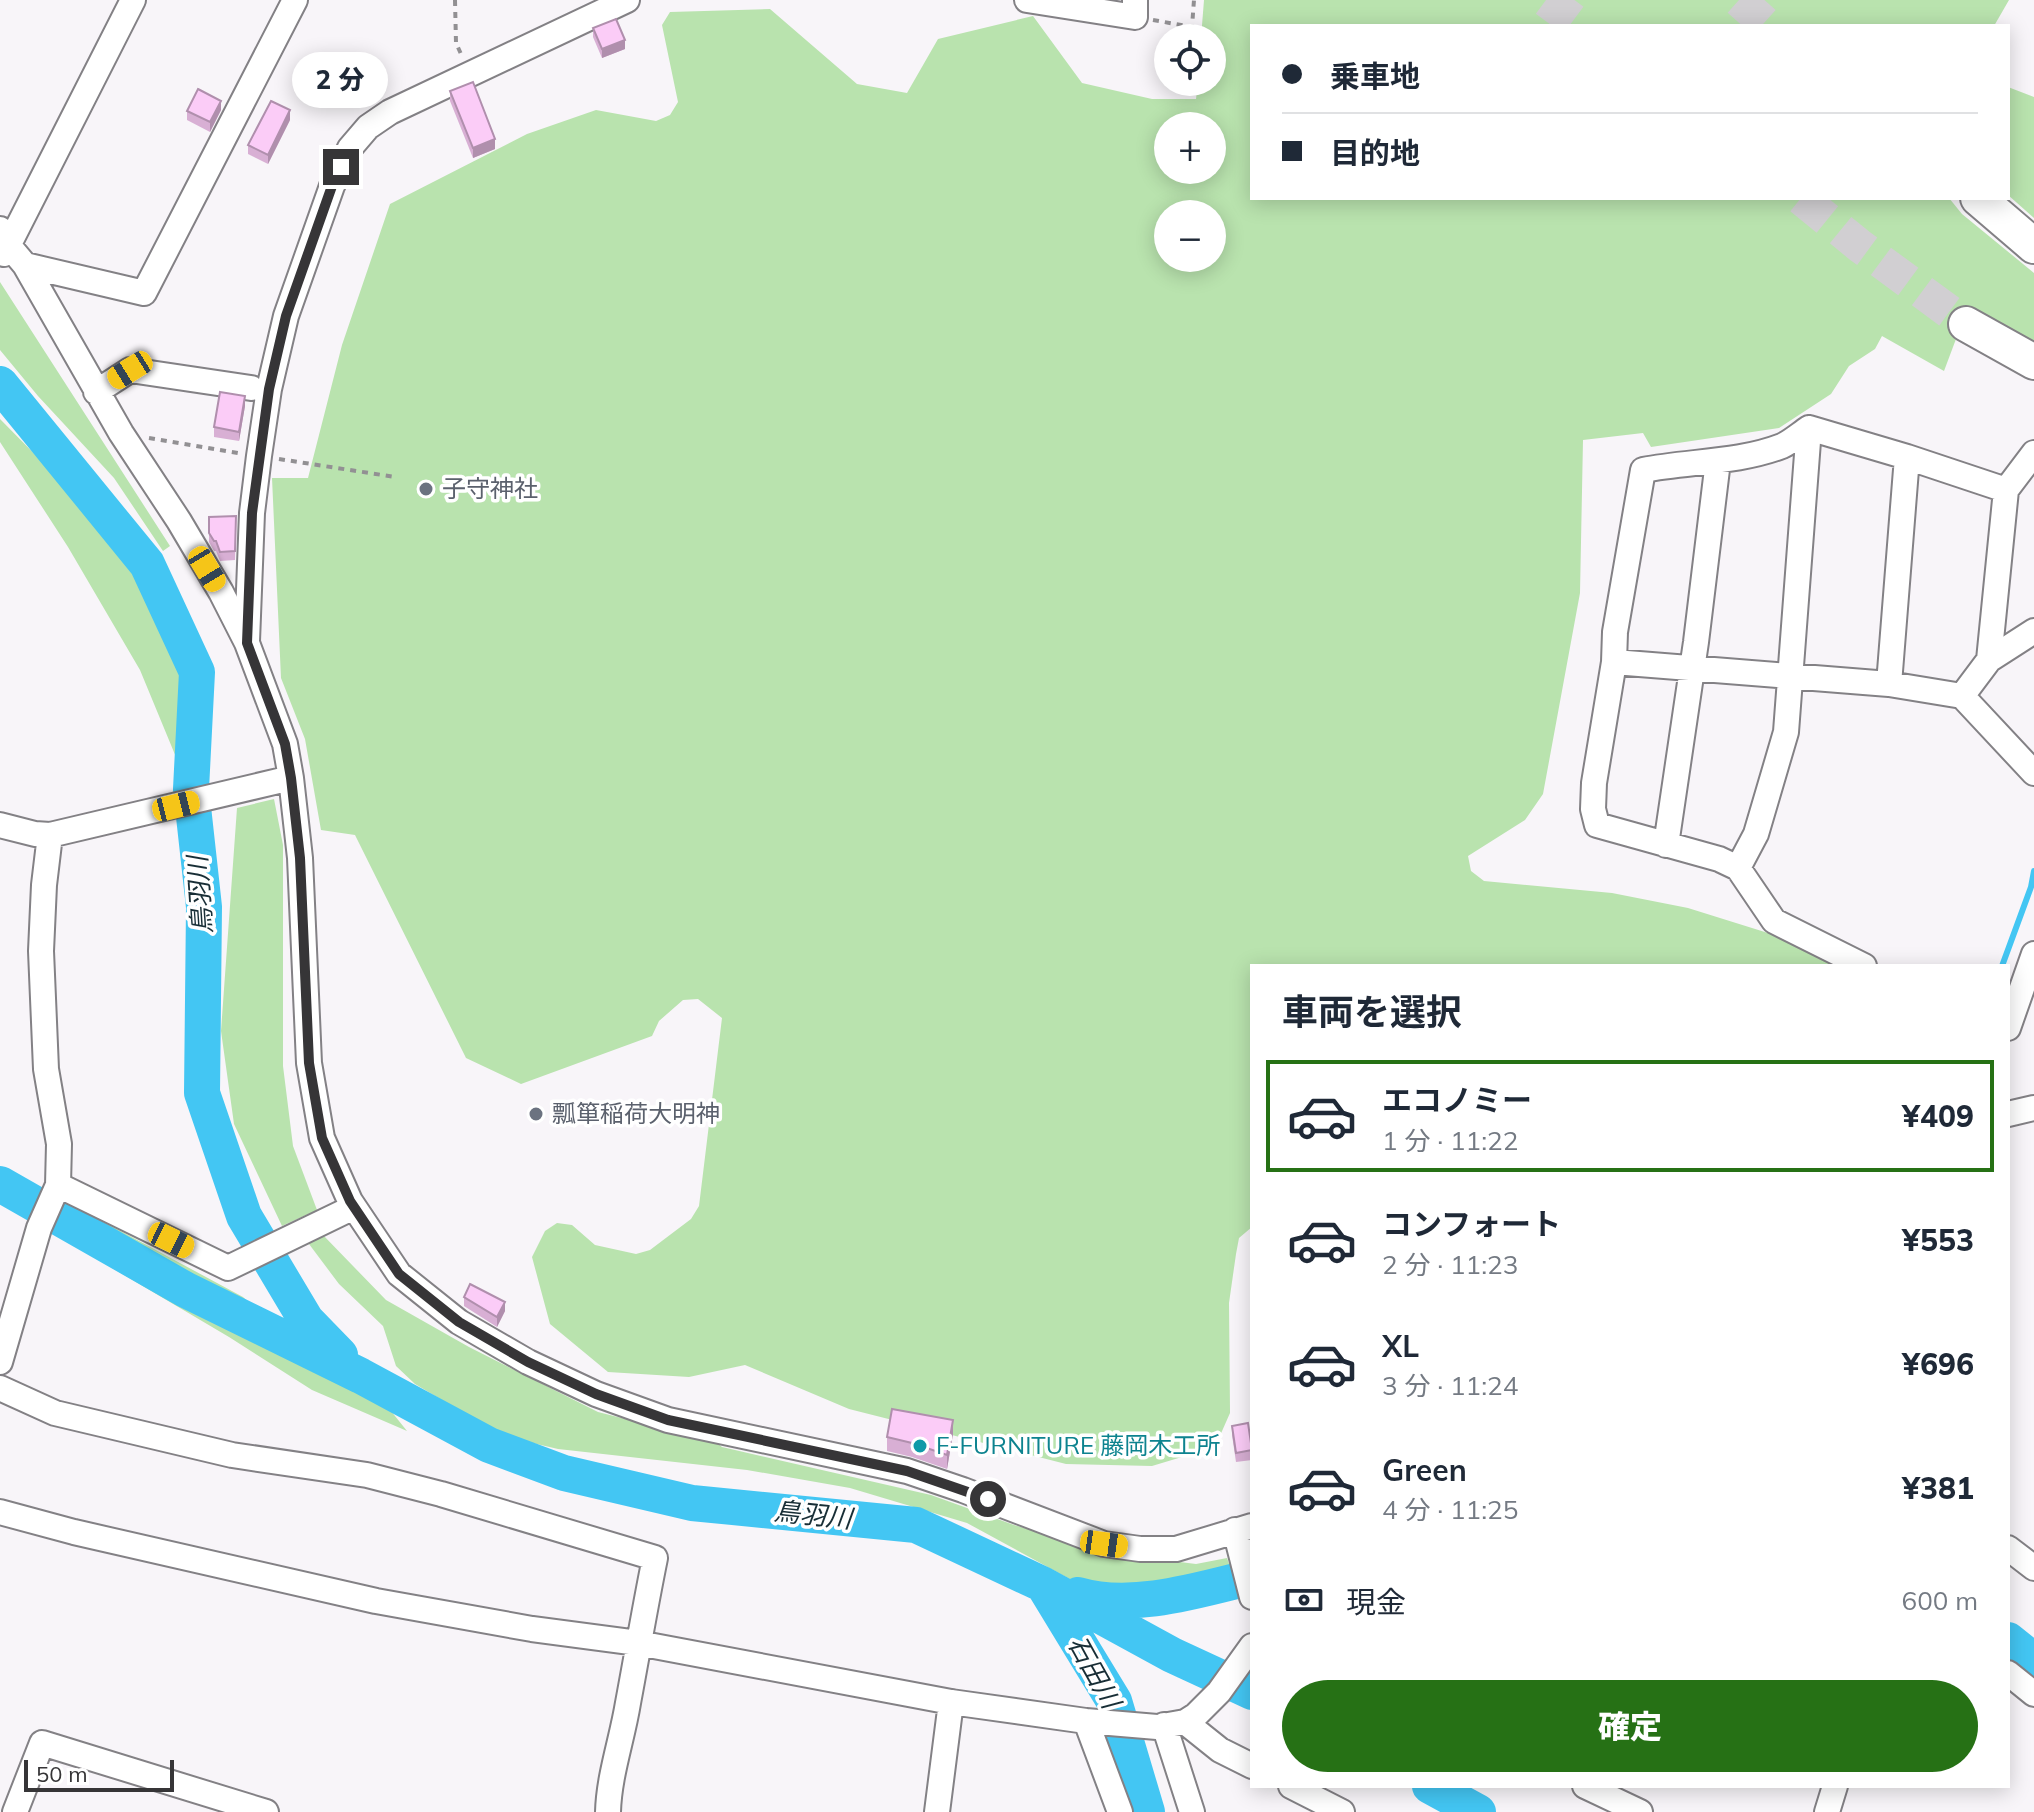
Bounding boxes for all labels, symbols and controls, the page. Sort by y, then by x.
map controls [1154,24,1226,272]
button: locate [1154,24,1226,96]
callout: 2 分 [293,51,389,107]
text: 乗車地 [1330,57,1420,95]
text: 2 分 [316,63,364,96]
button: + [1154,112,1226,184]
text: 目的地 [1330,134,1420,172]
route end [323,149,359,185]
button: − [1154,200,1226,272]
car [103,347,157,393]
place label: 子守神社 [442,473,538,503]
marker: 子守神社 [417,480,435,498]
car [184,542,230,596]
car [150,789,202,823]
water label: 鳥羽川 [180,852,219,935]
text: 車両を選択 [1282,989,1462,1034]
icon: car [1286,1080,1358,1152]
text: エコノミー [1382,1081,1532,1119]
text: ¥409 [1902,1097,1974,1135]
place label: 瓢箪稲荷大明神 [552,1098,720,1128]
marker: 瓢箪稲荷大明神 [527,1105,545,1123]
text: 1 分 · 11:22 [1382,1124,1518,1157]
icon: car [1286,1204,1358,1276]
text: コンフォート [1382,1205,1561,1243]
car [144,1219,198,1261]
text: ¥553 [1902,1221,1974,1259]
text: 2 分 · 11:23 [1382,1248,1518,1281]
text: XL [1382,1327,1419,1365]
icon: car [1286,1328,1358,1400]
text: ¥696 [1902,1345,1974,1383]
text: 3 分 · 11:24 [1382,1369,1518,1402]
place label: F-FURNITURE 藤岡木工所 [936,1430,1220,1460]
marker: F-FURNITURE 藤岡木工所 [911,1437,929,1455]
text: Green [1382,1451,1467,1489]
icon: car [1286,1452,1358,1524]
text: ¥381 [1902,1469,1974,1507]
route start [970,1481,1006,1517]
text: 4 分 · 11:25 [1382,1493,1518,1526]
water label: 鳥羽川 [773,1494,857,1535]
car [1079,1529,1129,1559]
icon: cash [1282,1578,1326,1622]
text: 現金 [1346,1583,1406,1621]
text: 600 m [1902,1584,1978,1617]
water label: 石田川 [1061,1630,1129,1716]
button: 確定 [1282,1680,1978,1772]
scale bar [24,1756,174,1792]
text: 50 m [36,1760,87,1788]

